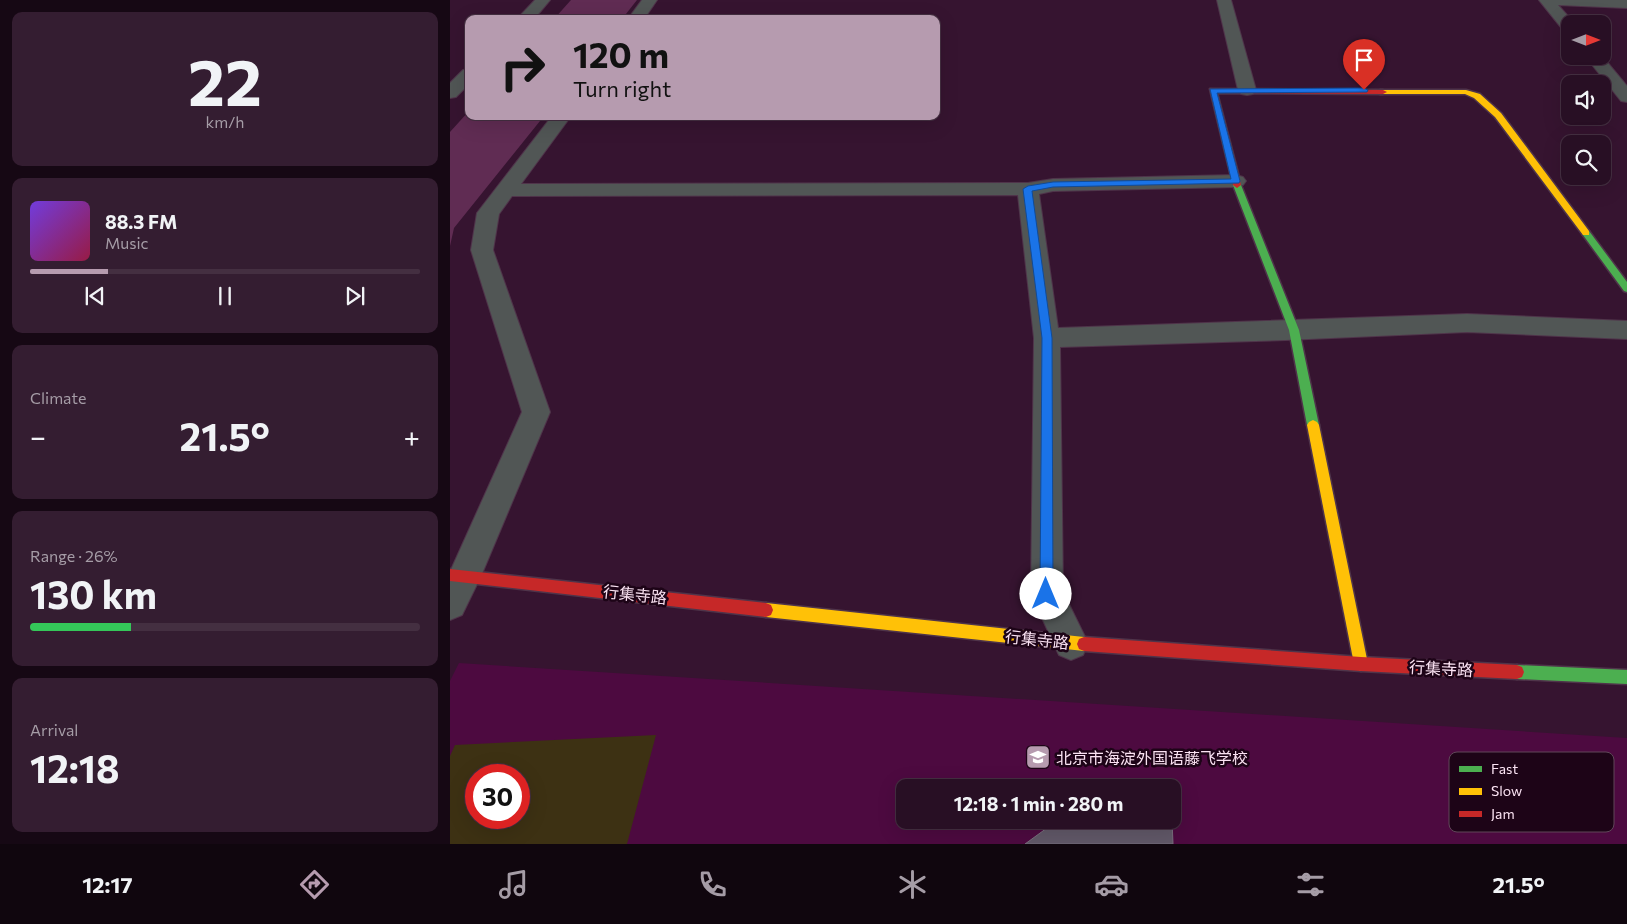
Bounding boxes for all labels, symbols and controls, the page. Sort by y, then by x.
north arrow [1561,15,1611,65]
map controls [1561,15,1611,185]
text: 120 m [573,32,669,75]
icon: right [490,35,555,100]
pin [1343,39,1385,90]
text: 22 [188,40,262,119]
icon: arrive [1350,46,1378,74]
text: Turn right [573,75,671,102]
button: sound [1561,75,1611,125]
text: km/h [206,112,244,131]
button: search [1561,135,1611,185]
text: 88.3 FM [105,210,177,233]
text: Music [105,233,149,252]
icon: previous [81,282,109,310]
icon: pause [211,282,239,310]
icon: next [341,282,369,310]
text: Climate [30,388,86,407]
text: 21.5° [180,412,270,459]
text: − [30,419,46,453]
text: + [404,419,420,453]
text: Range · 26% [30,546,118,565]
position arrow [1019,567,1071,619]
text: 130 km [30,570,157,617]
street label: 行集寺路 [602,581,668,607]
street label: 行集寺路 [1004,626,1070,652]
street label: 行集寺路 [1409,657,1473,679]
text: Arrival [30,720,78,739]
text: 12:18 [30,744,120,791]
school or university icon: 北京市海淀外国语藤飞学校 [1025,744,1051,770]
place label: 北京市海淀外国语藤飞学校 [1056,748,1248,767]
legend [1449,752,1614,832]
text: Fast [1491,760,1518,777]
speed limit sign: 30 [465,764,530,829]
text: Slow [1491,782,1522,799]
text: 12:18 · 1 min · 280 m [954,792,1123,815]
text: Jam [1491,805,1515,822]
icon: directions [297,867,332,902]
icon: music [496,867,531,902]
icon: phone [695,867,730,902]
icon: climate [895,867,930,902]
icon: car [1094,867,1129,902]
icon: filters [1293,867,1328,902]
text: 12:17 [82,871,132,898]
text: 21.5° [1493,871,1545,898]

